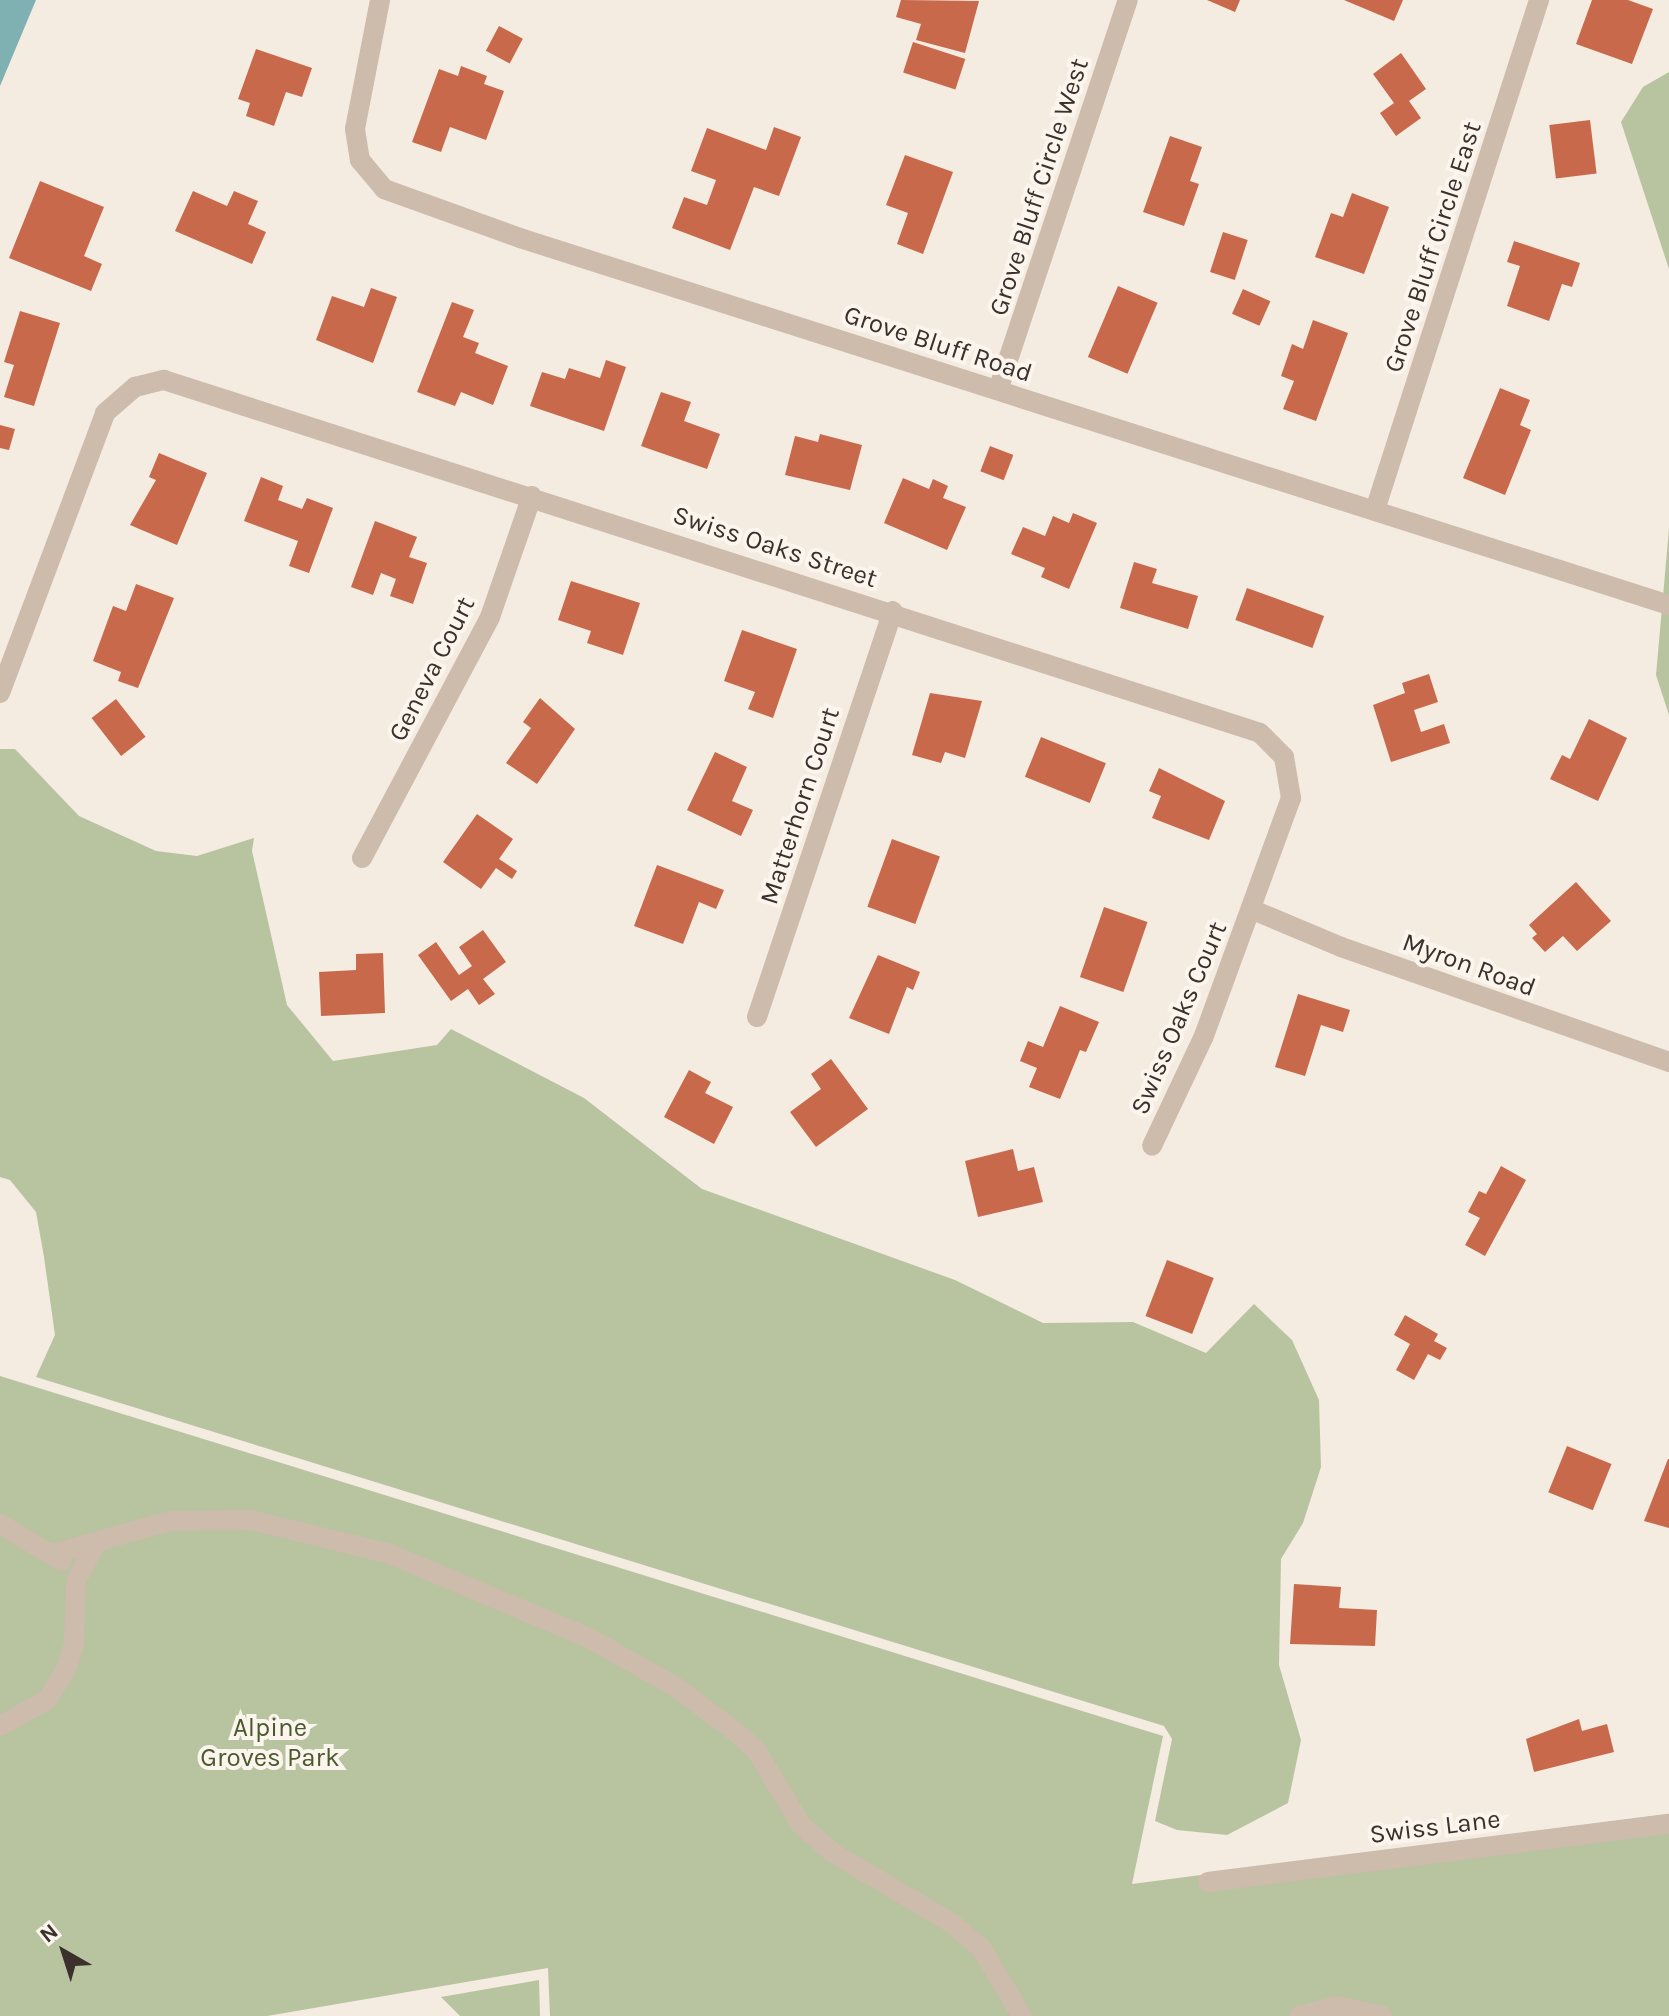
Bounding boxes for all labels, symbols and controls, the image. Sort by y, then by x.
street label: Grove Bluff Circle West [983,54,1095,320]
street label: Grove Bluff Circle East [1378,118,1488,376]
street label: Grove Bluff Road [840,299,1036,389]
street label: Swiss Oaks Street [669,499,881,595]
street label: Geneva Court [382,592,482,746]
street label: Matterhorn Court [754,704,846,908]
street label: Swiss Oaks Court [1124,917,1234,1119]
street label: Myron Road [1398,926,1540,1004]
park label: Alpine Groves Park [200,1712,340,1774]
street label: Swiss Lane [1368,1804,1502,1850]
north arrow [24,1912,104,1992]
text: N [35,1918,63,1948]

